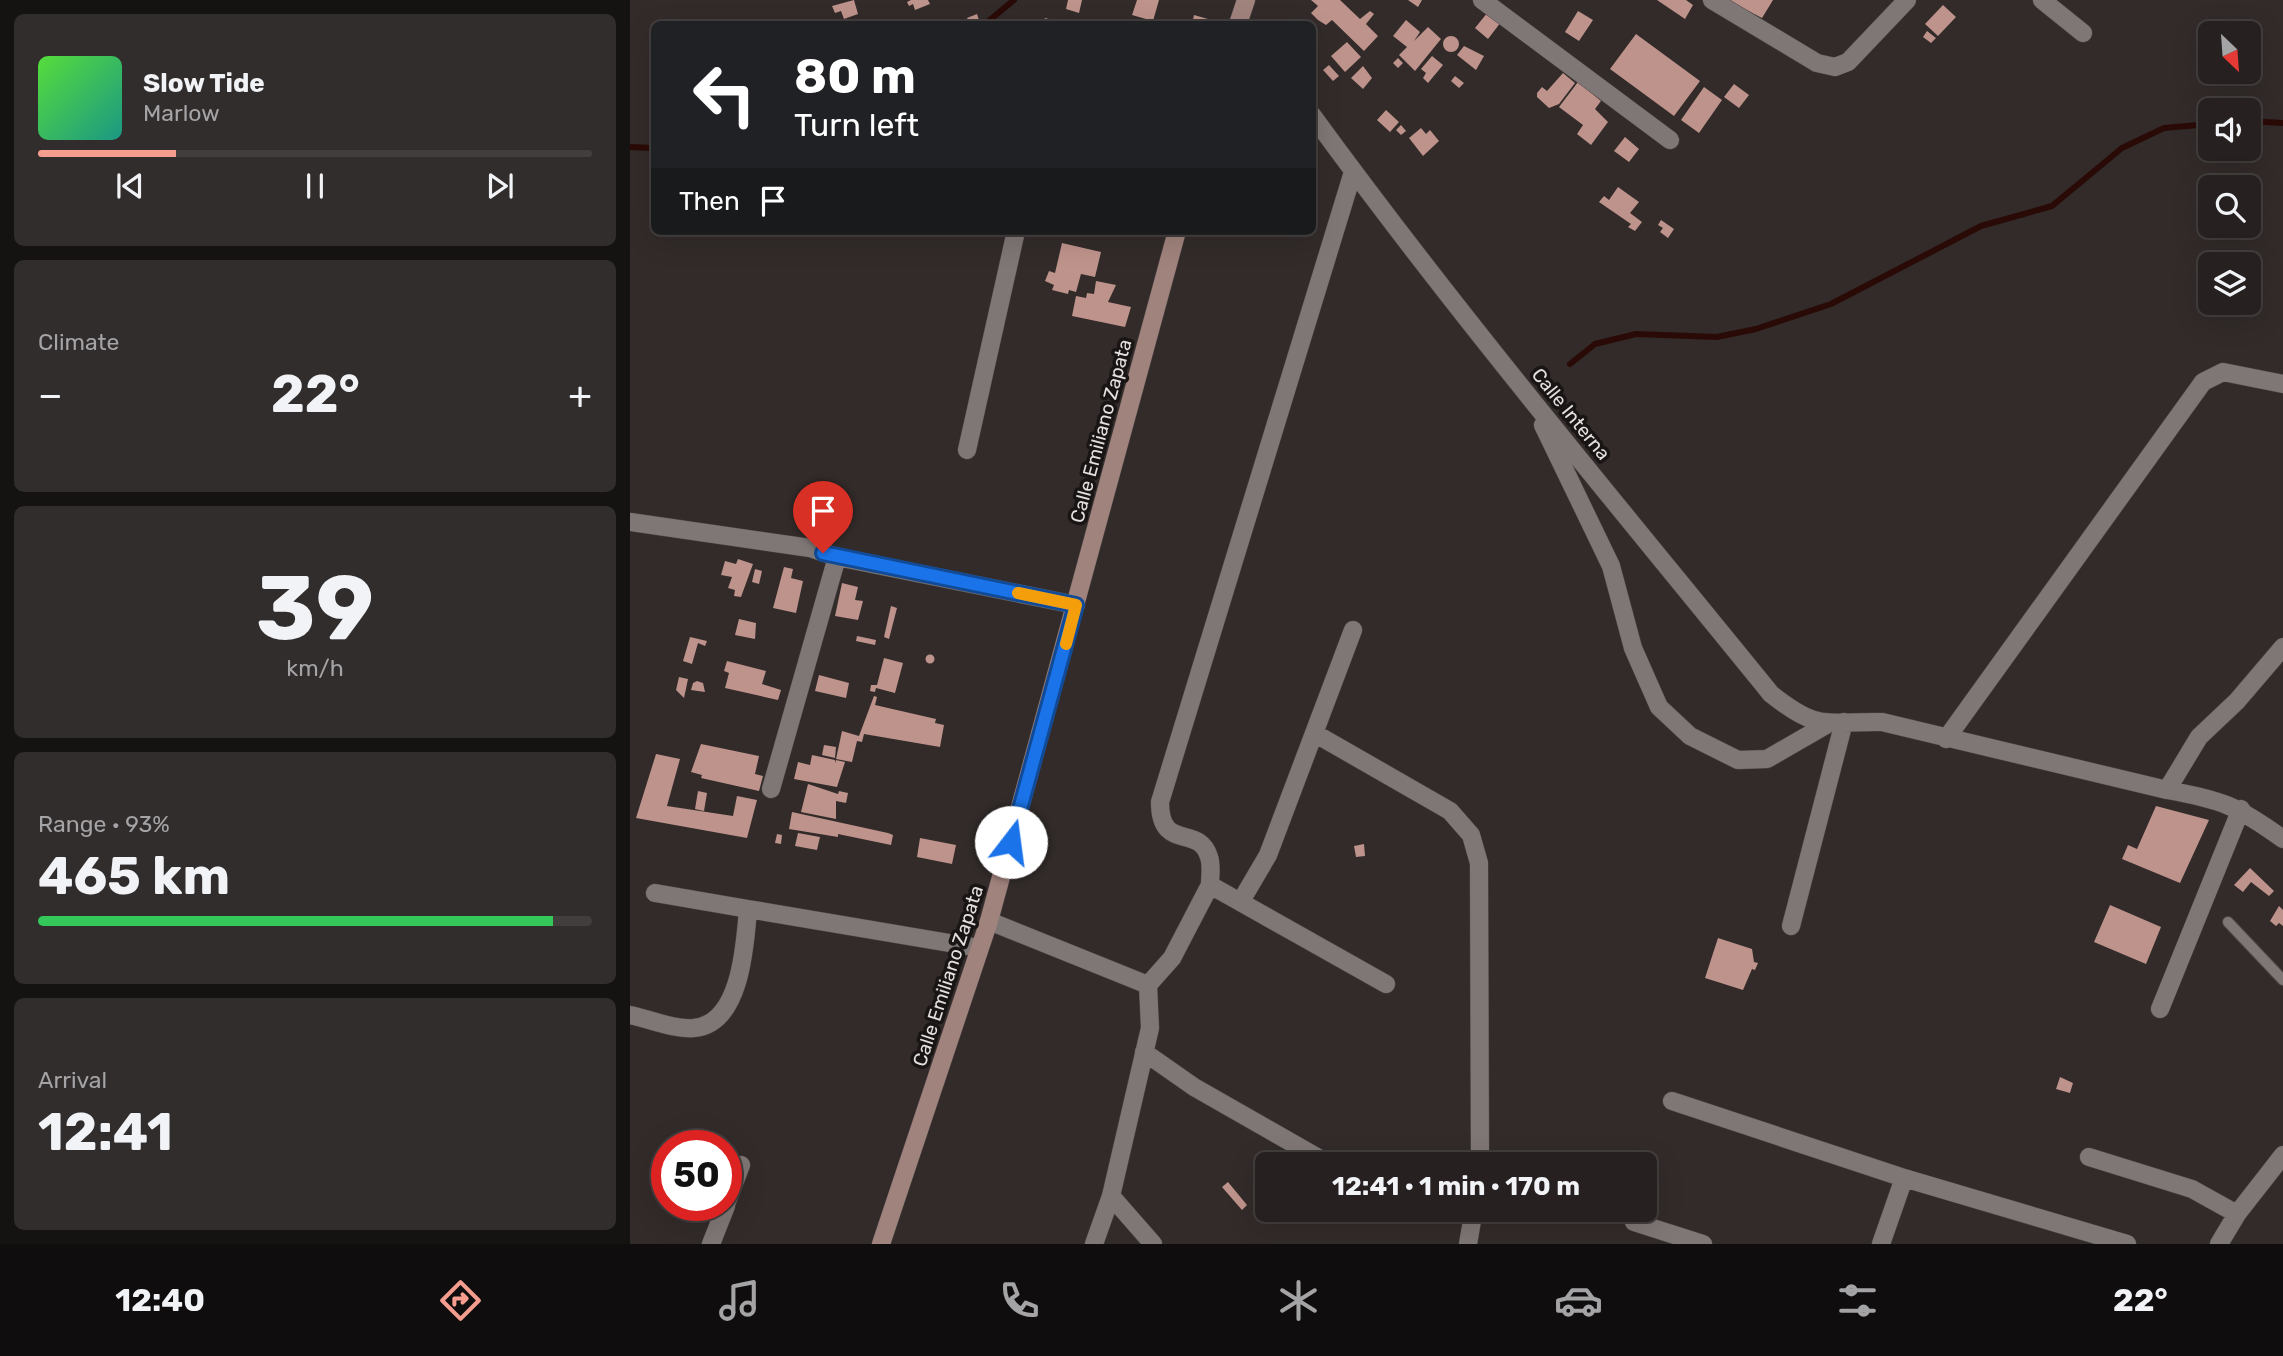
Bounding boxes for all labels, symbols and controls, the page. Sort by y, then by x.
north arrow [2198,21,2261,84]
map controls [2198,21,2261,315]
text: 80 m [794,47,916,105]
icon: left [679,49,770,140]
text: Slow Tide [143,68,265,99]
button: sound [2198,98,2261,161]
text: Marlow [143,99,220,127]
text: Turn left [794,106,919,144]
icon: previous [111,167,149,205]
icon: pause [296,167,334,205]
icon: next [481,167,519,205]
button: search [2198,175,2261,238]
icon: arrive [754,182,792,220]
text: Then [679,186,740,217]
button: layers [2198,252,2261,315]
text: Climate [38,328,119,356]
street label: Calle Emiliano Zapata [1065,337,1137,525]
text: 22° [271,363,360,425]
street label: Calle Interna [1527,363,1615,465]
text: − [38,372,63,418]
text: + [568,372,592,418]
pin [793,481,853,553]
icon: arrive [804,492,842,530]
text: 39 [256,554,374,662]
text: km/h [286,654,344,682]
position arrow [974,805,1048,879]
text: Range · 93% [38,810,170,838]
text: 465 km [38,845,230,907]
street label: Calle Emiliano Zapata [908,883,988,1069]
text: Arrival [38,1066,107,1094]
text: 12:41 [38,1101,173,1163]
speed limit sign: 50 [651,1130,742,1221]
text: 12:41 · 1 min · 170 m [1332,1171,1580,1202]
icon: directions [436,1276,485,1325]
icon: music [715,1276,764,1325]
icon: phone [995,1276,1044,1325]
icon: climate [1274,1276,1323,1325]
icon: car [1554,1276,1603,1325]
icon: filters [1833,1276,1882,1325]
text: 12:40 [115,1281,205,1319]
text: 22° [2113,1281,2168,1319]

